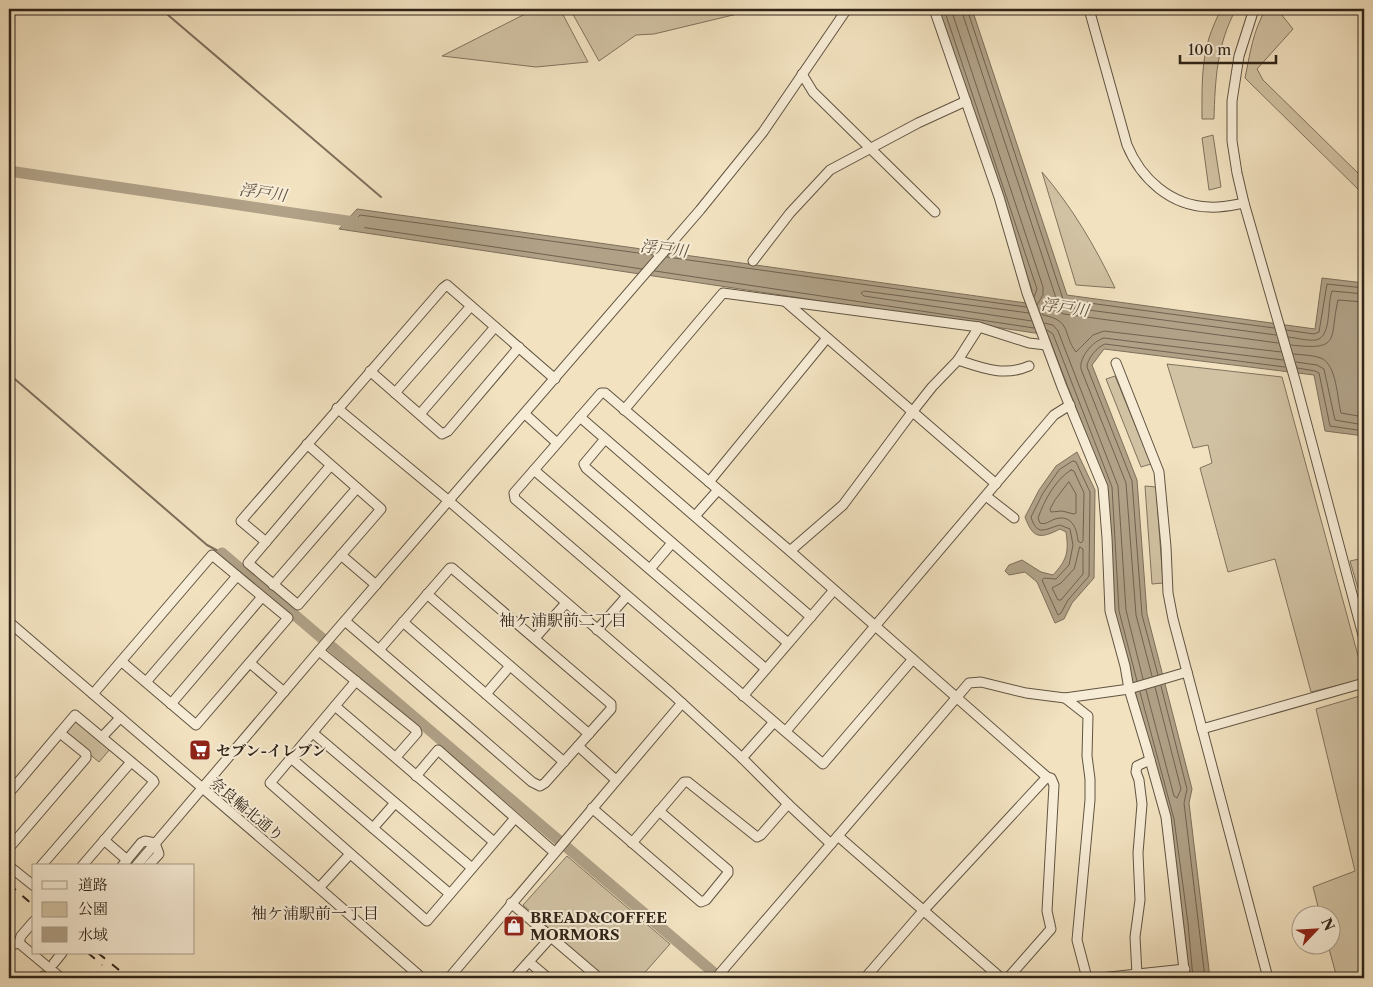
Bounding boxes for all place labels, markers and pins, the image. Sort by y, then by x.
supermarket icon: セブン-イレブン [188,738,212,762]
place label: セブン-イレブン [216,741,326,760]
place label: BREAD&COFFEE MORMORS [530,908,667,944]
shop icon: BREAD&COFFEE MORMORS [502,914,526,938]

